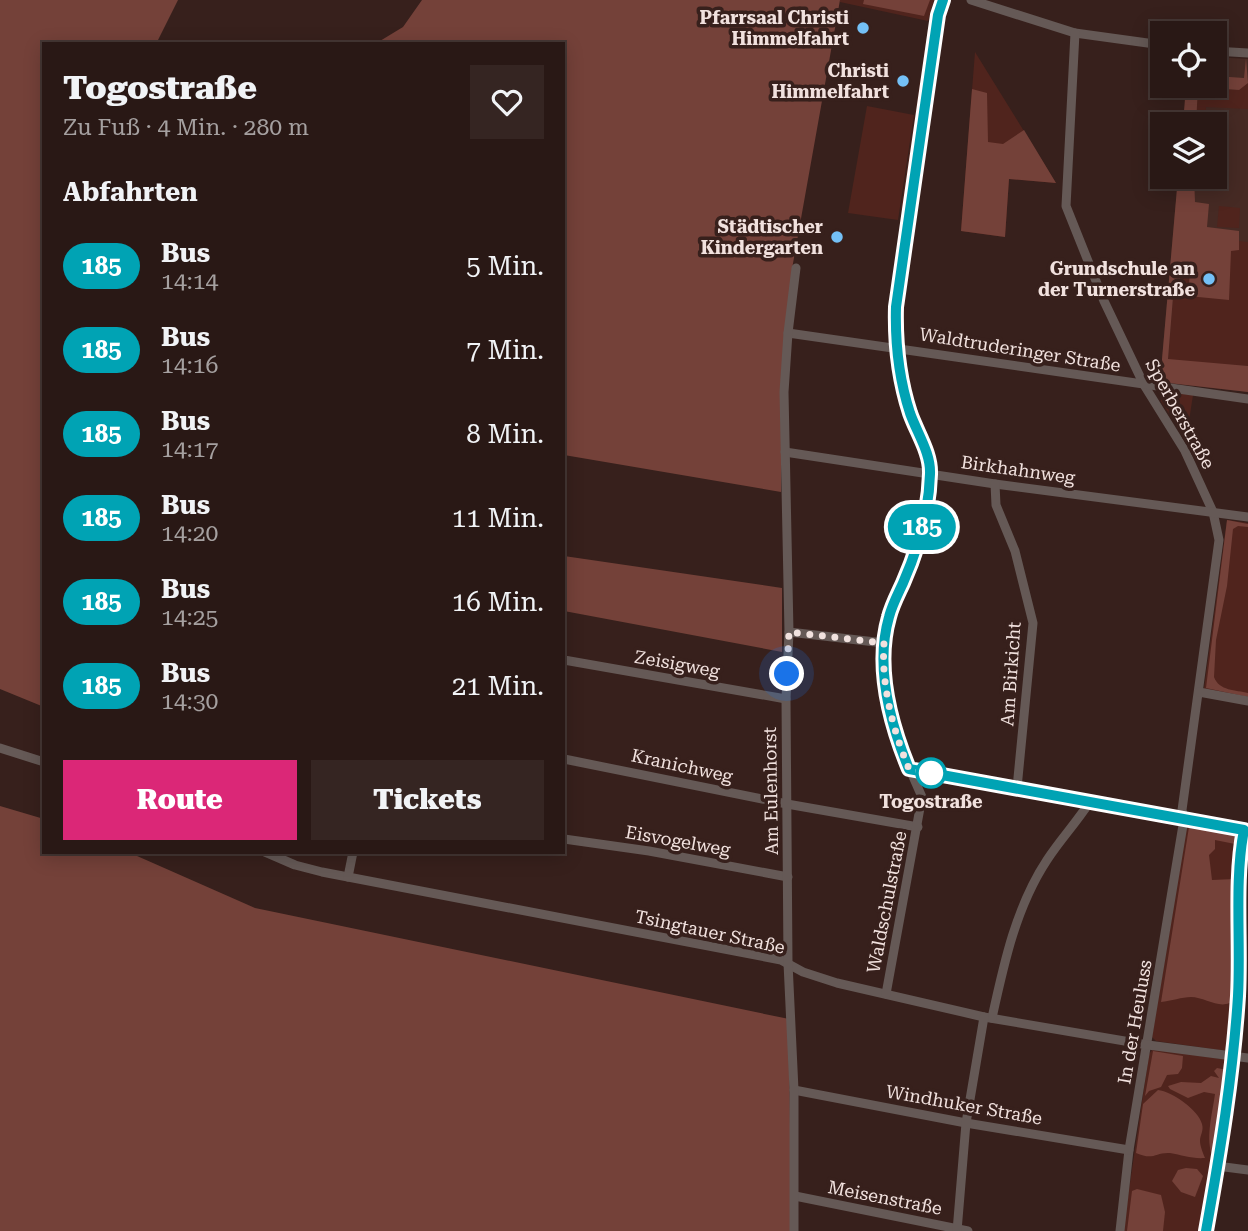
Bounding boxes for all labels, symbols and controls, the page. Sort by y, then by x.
place label: Pfarrsaal Christi Himmelfahrt [699,7,849,49]
marker: Pfarrsaal Christi Himmelfahrt [855,20,871,36]
map controls [1150,21,1227,189]
button: locate [1150,21,1227,98]
place label: Christi Himmelfahrt [771,60,889,102]
button: heart [470,65,544,139]
text: Togostraße [63,68,257,107]
marker: Christi Himmelfahrt [895,73,911,89]
button: layers [1150,112,1227,189]
text: Zu Fuß · 4 Min. · 280 m [63,114,309,141]
text: Abfahrten [63,177,198,207]
place label: Städtischer Kindergarten [701,216,823,258]
marker: Städtischer Kindergarten [829,229,845,245]
text: Bus [161,238,210,268]
text: 5 Min. [466,251,544,281]
text: 185 [81,252,122,280]
place label: Grundschule an der Turnerstraße [1038,258,1195,300]
text: 14:14 [161,268,218,295]
marker: Grundschule an der Turnerstraße [1201,271,1217,287]
text: Bus [161,322,210,352]
street label: Waldtruderinger Straße [918,323,1122,376]
text: 7 Min. [466,335,544,365]
text: 185 [81,336,122,364]
text: 14:16 [161,352,218,379]
street label: Sperberstraße [1142,355,1219,473]
text: Bus [161,406,210,436]
text: 8 Min. [466,419,544,449]
text: 185 [81,420,122,448]
text: 14:17 [161,436,218,463]
street label: Birkhahnweg [960,451,1077,488]
text: Bus [161,490,210,520]
text: 11 Min. [452,503,544,533]
text: 185 [81,504,122,532]
line badge: 185 [882,504,962,550]
text: 185 [902,513,942,541]
text: 14:20 [161,520,218,547]
text: Bus [161,574,210,604]
text: 16 Min. [452,587,544,617]
text: 185 [81,588,122,616]
text: 14:25 [161,604,218,631]
street label: Am Birkicht [996,621,1025,727]
street label: Zeisigweg [633,646,722,681]
your location [769,656,804,691]
text: Bus [161,658,210,688]
text: 21 Min. [452,671,544,701]
text: 185 [81,672,122,700]
text: 14:30 [161,688,218,715]
street label: Am Eulenhorst [759,726,782,855]
street label: Kranichweg [629,744,736,787]
marker: Togostraße [916,758,946,788]
button: Route [63,760,297,840]
button: Tickets [311,760,544,840]
place label: Togostraße [879,791,983,812]
street label: Eisvogelweg [624,821,733,860]
street label: Waldschulstraße [862,829,911,975]
street label: Tsingtauer Straße [633,905,787,958]
street label: In der Heuluss [1113,958,1156,1086]
street label: Windhuker Straße [884,1080,1044,1129]
street label: Meisenstraße [826,1176,944,1219]

